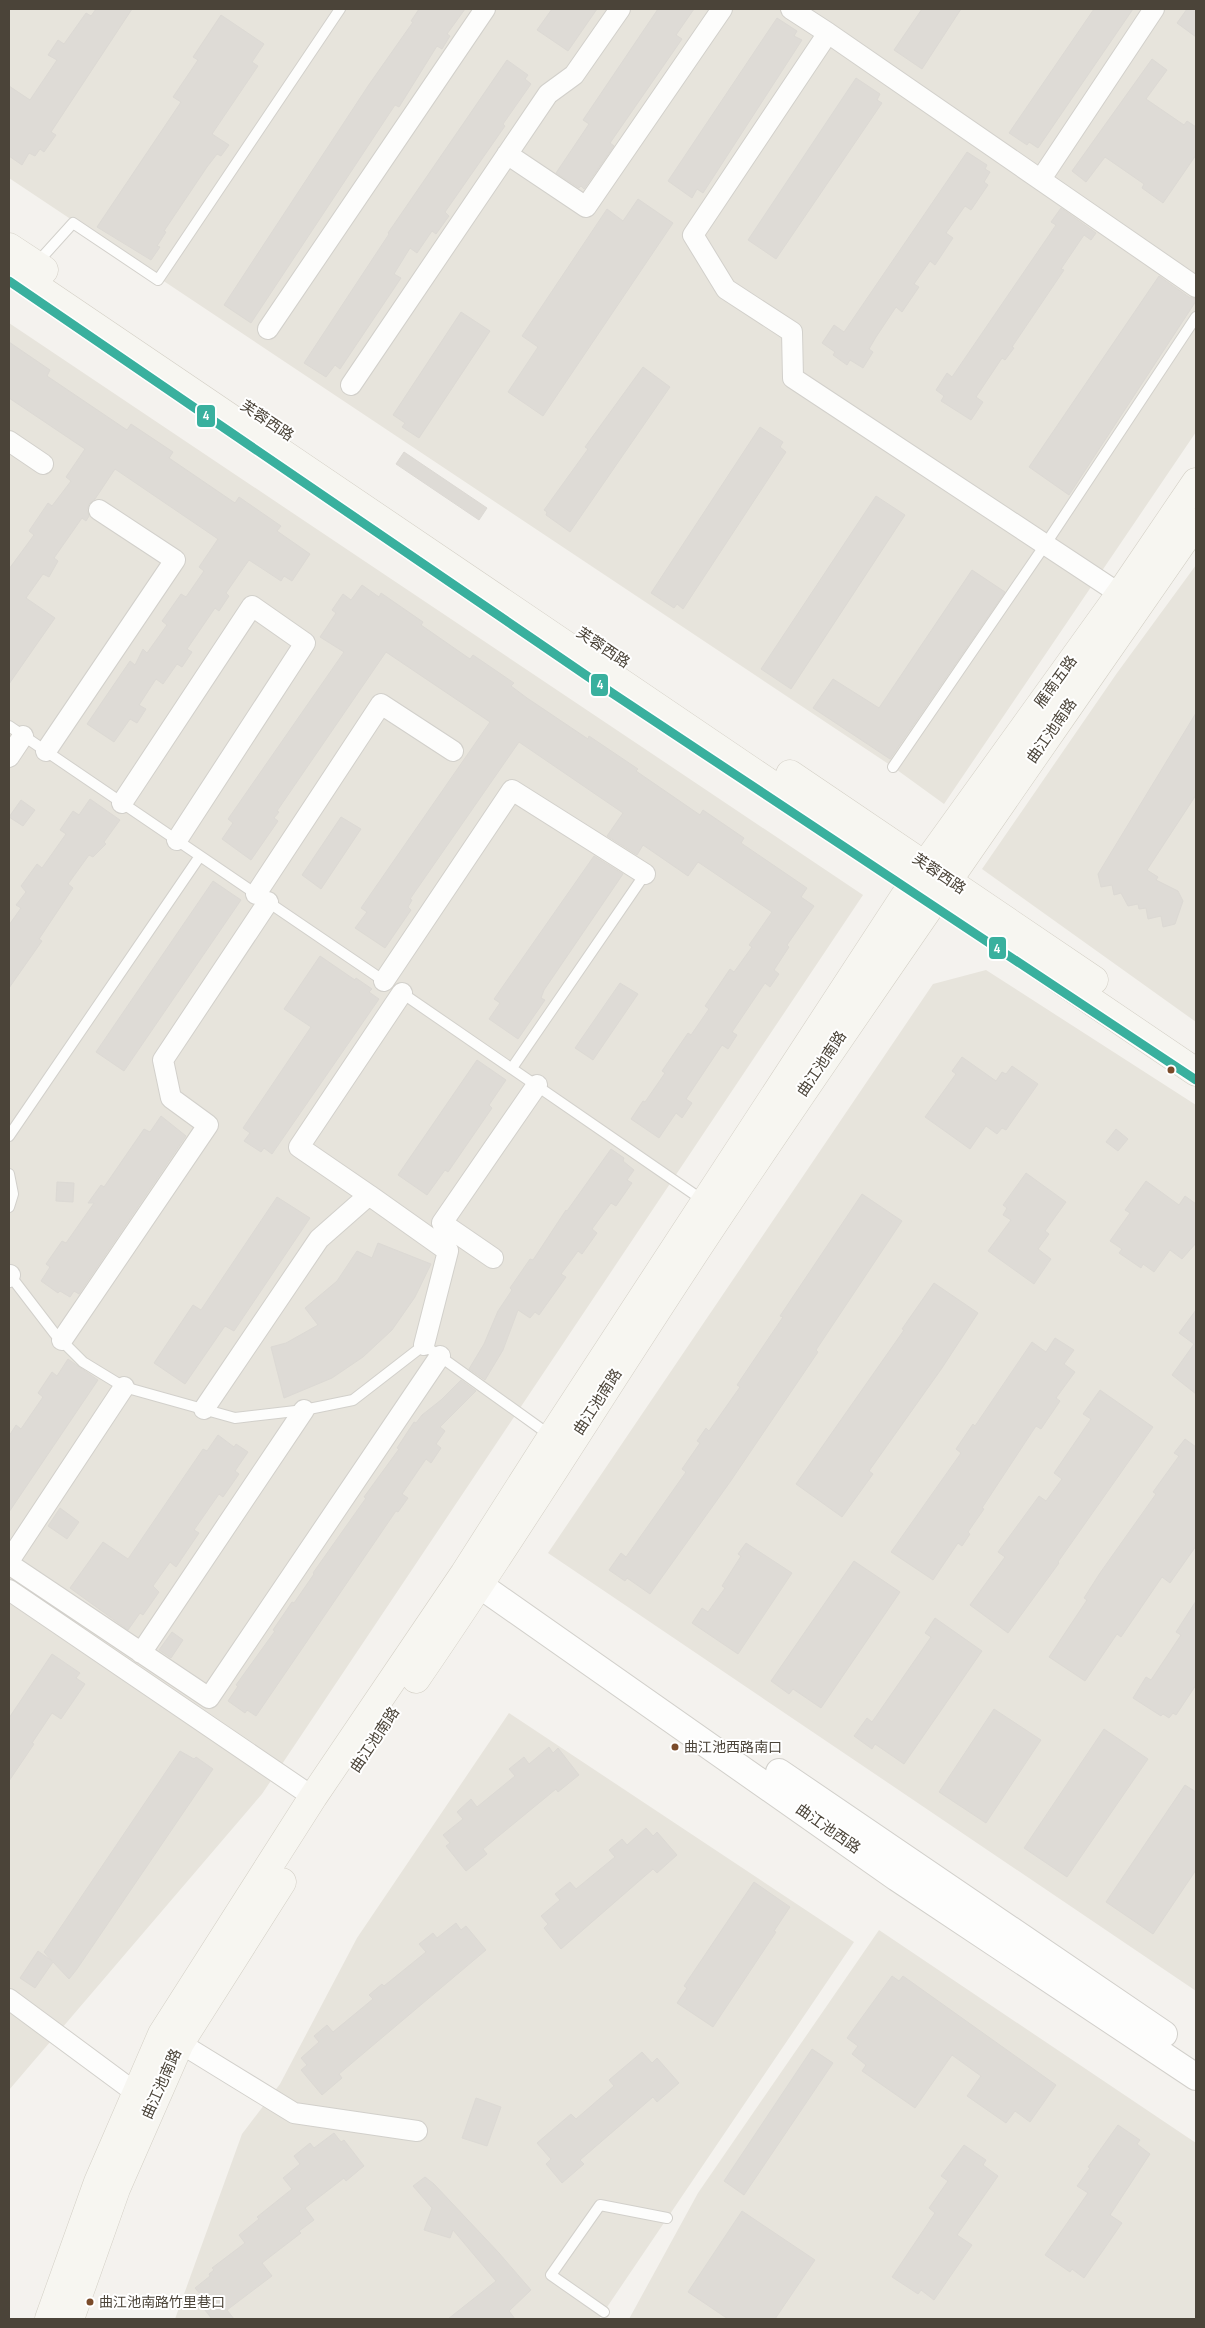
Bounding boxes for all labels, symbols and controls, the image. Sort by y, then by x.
street label: 芙蓉西路 [237,396,297,446]
line badge: 4 [196,404,216,428]
text: 4 [203,407,210,424]
street label: 芙蓉西路 [573,623,633,673]
street label: 雁南五路 [1031,652,1081,712]
line badge: 4 [590,673,609,697]
text: 4 [597,676,604,693]
street label: 曲江池南路 [1023,695,1081,767]
street label: 芙蓉西路 [909,849,969,899]
line badge: 4 [988,936,1007,960]
text: 4 [994,940,1001,957]
street label: 曲江池南路 [793,1028,851,1100]
unlabelled marker [1166,1065,1176,1075]
street label: 曲江池南路 [570,1365,626,1439]
street label: 曲江池南路 [346,1704,404,1776]
place label: 曲江池西路南口 [684,1739,782,1756]
marker: 曲江池西路南口 [670,1742,680,1752]
street label: 曲江池西路 [792,1800,864,1858]
street label: 曲江池南路 [138,2046,186,2122]
place label: 曲江池南路竹里巷口 [99,2294,225,2311]
marker: 曲江池南路竹里巷口 [85,2297,95,2307]

